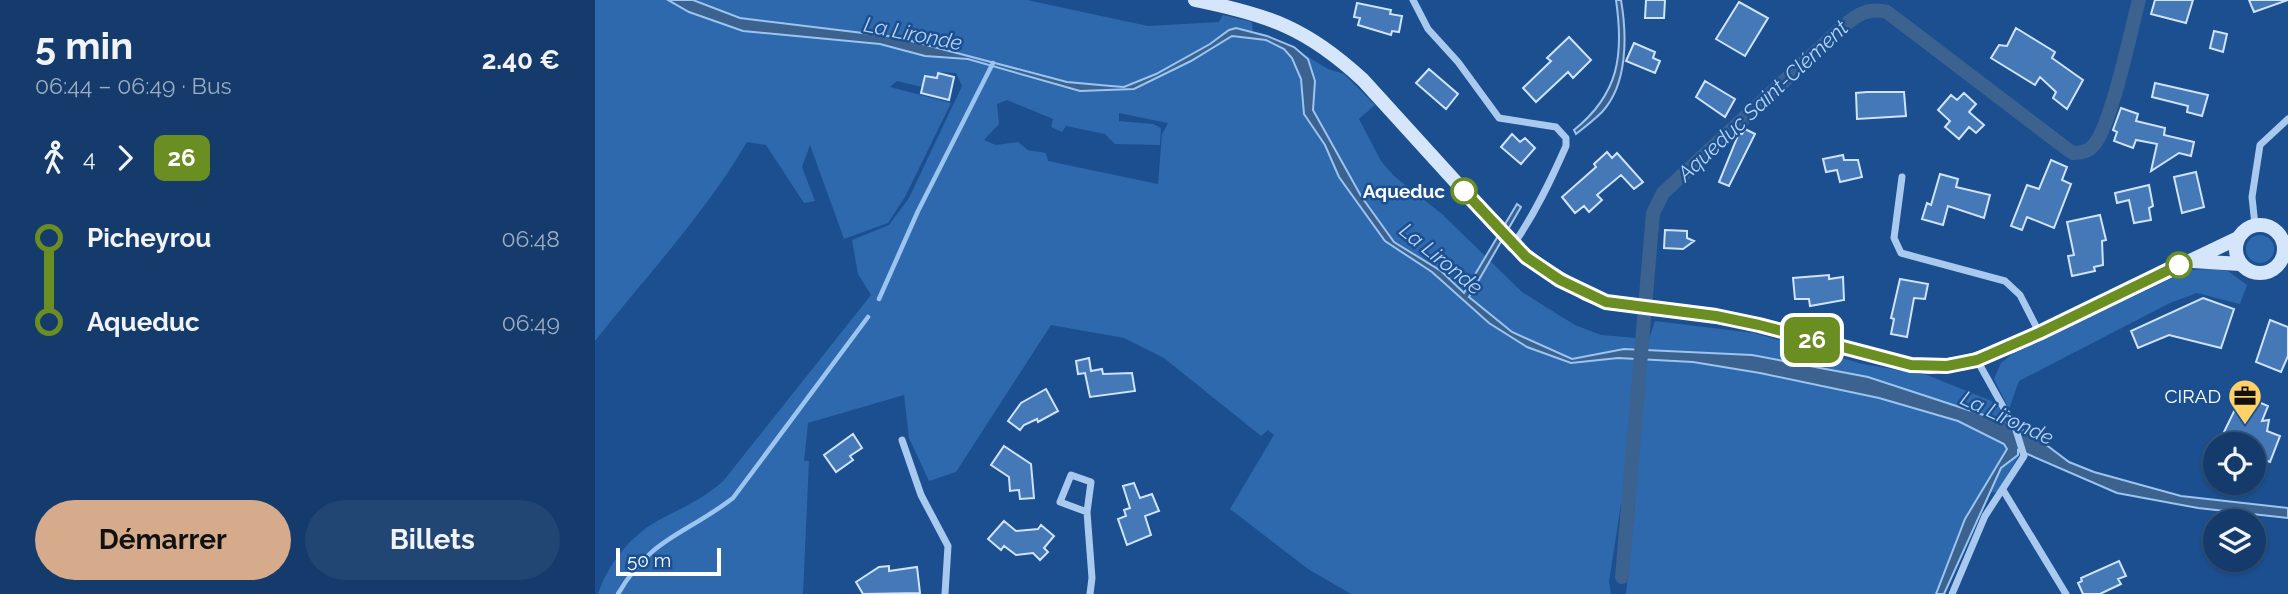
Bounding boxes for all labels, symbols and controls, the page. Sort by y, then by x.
water label: La Lironde [862,12,964,55]
water label: Aqueduc Saint-Clément [1671,15,1853,187]
text: 5 min [35,23,133,68]
text: 2.40 € [482,45,560,75]
text: 06:44 – 06:49 · Bus [35,72,232,99]
icon: walk [35,139,73,177]
icon: forward [106,139,144,177]
text: 26 [168,143,196,172]
text: 4 [83,144,96,171]
marker: Aqueduc [1451,178,1477,204]
place label: Aqueduc [1363,180,1445,202]
water label: La Lironde [1395,218,1488,300]
text: Picheyrou [87,223,211,253]
text: 06:48 [502,225,560,252]
unlabelled marker [2166,252,2192,278]
text: Aqueduc [87,307,200,337]
text: 06:49 [502,309,560,336]
line badge: 26 [1781,317,1843,363]
text: 26 [1798,325,1826,354]
office icon: CIRAD [2226,377,2264,426]
water label: La Lironde [1957,385,2058,450]
place label: CIRAD [2164,385,2221,407]
map controls [2203,432,2266,572]
button: locate [2203,432,2266,495]
button: Démarrer [35,500,291,580]
button: Billets [305,500,560,580]
button: layers [2203,509,2266,572]
scale bar [616,545,721,577]
text: 50 m [627,549,671,571]

